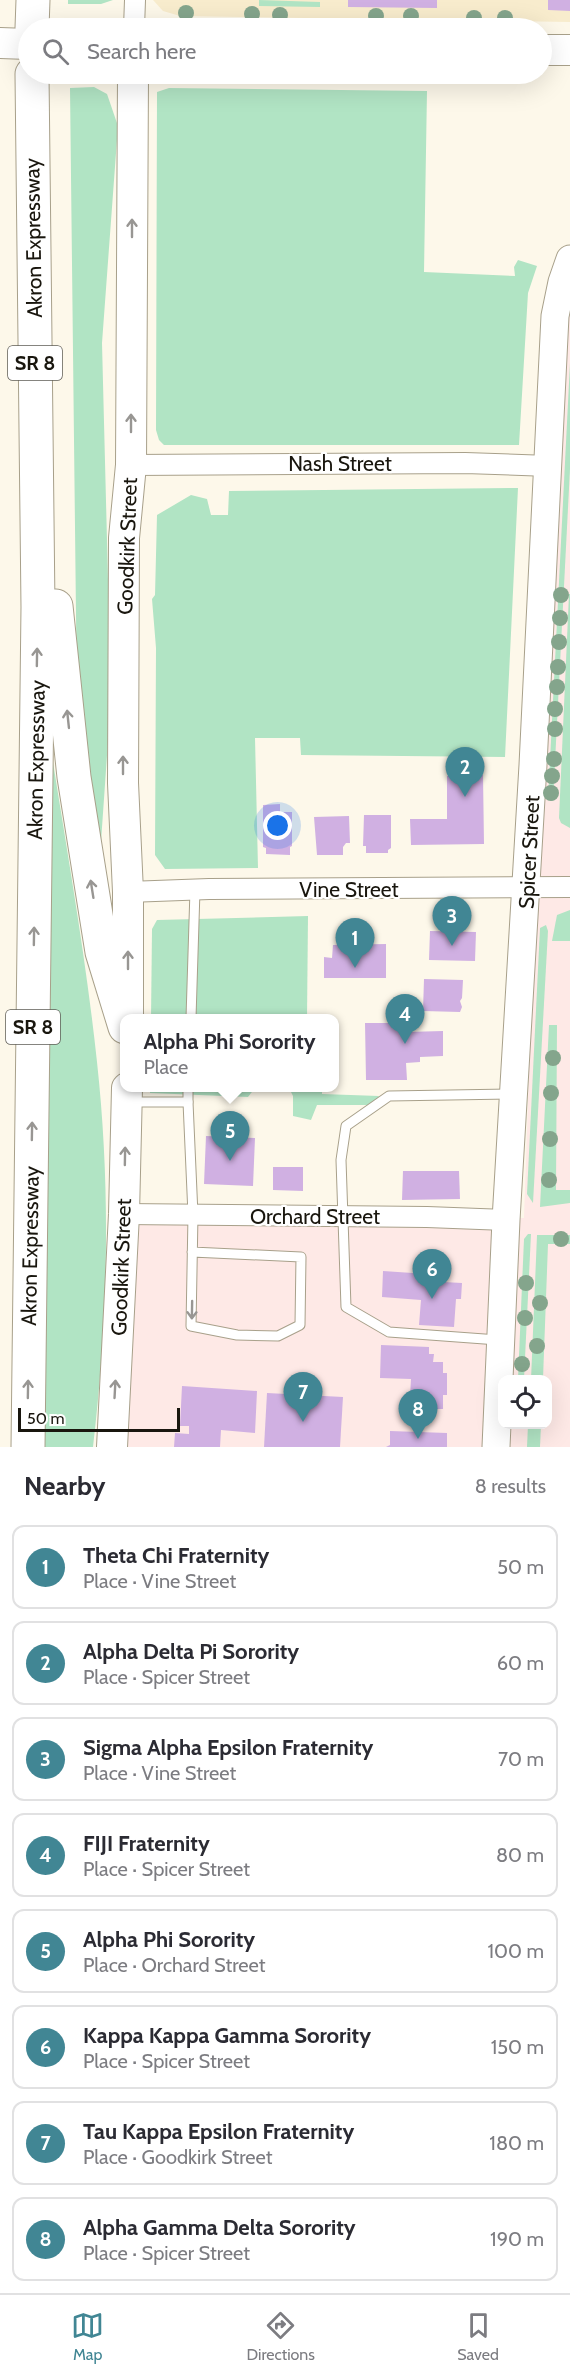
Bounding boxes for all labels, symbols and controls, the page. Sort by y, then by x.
search box [18,18,552,84]
icon: search [39,35,72,68]
text: Search here [87,38,196,65]
street label: Akron Expressway [19,157,47,318]
one-way arrow [126,219,138,239]
road number: SR 8 [8,346,62,380]
one-way arrow [125,414,137,434]
street label: Nash Street [288,451,392,476]
street label: Goodkirk Street [112,477,142,615]
one-way arrow [31,647,43,667]
street label: Akron Expressway [22,679,50,840]
one-way arrow [62,709,73,729]
pin: 2 [446,748,484,797]
one-way arrow [117,756,129,776]
street label: Spicer Street [514,795,544,909]
your location [263,811,292,840]
street label: Vine Street [299,877,399,902]
one-way arrow [86,879,97,899]
pin: 3 [432,896,472,946]
pin: 1 [336,918,374,968]
one-way arrow [28,926,40,946]
one-way arrow [122,951,134,971]
pin: 4 [386,994,424,1044]
road number: SR 8 [6,1010,60,1044]
popup [120,1014,339,1092]
text: Alpha Phi Sorority [143,1028,316,1055]
text: Place [143,1055,188,1079]
pin: 5 [210,1112,250,1161]
one-way arrow [26,1121,37,1141]
one-way arrow [119,1146,131,1166]
street label: Akron Expressway [16,1165,44,1326]
street label: Goodkirk Street [106,1198,136,1336]
street label: Orchard Street [250,1204,380,1229]
pin: 6 [412,1250,452,1299]
one-way arrow [186,1300,198,1320]
pin: 7 [284,1372,322,1422]
map controls [498,1375,552,1429]
button: locate [498,1375,552,1429]
one-way arrow [22,1379,34,1399]
one-way arrow [110,1379,121,1399]
pin: 8 [398,1390,438,1439]
scale bar [18,1405,180,1432]
text: 50 m [27,1409,64,1428]
text: Nearby [24,1470,105,1502]
text: 8 results [475,1474,546,1498]
text: Theta Chi Fraternity [83,1542,269,1569]
text: 1 [42,1555,49,1579]
text: 50 m [497,1555,544,1579]
text: Place · Vine Street [83,1569,236,1593]
text: Alpha Delta Pi Sorority [83,1638,299,1665]
text: 2 [40,1651,51,1675]
text: 60 m [497,1651,544,1675]
text: Place · Spicer Street [83,1665,250,1689]
text: Sigma Alpha Epsilon Fraternity [83,1734,373,1761]
text: 3 [40,1747,51,1771]
text: 70 m [498,1747,544,1771]
text: Place · Vine Street [83,1761,236,1785]
text: FIJI Fraternity [83,1830,210,1857]
text: 4 [39,1843,52,1867]
text: 80 m [496,1843,544,1867]
text: Place · Spicer Street [83,1857,250,1881]
text: Alpha Phi Sorority [83,1926,255,1953]
text: 5 [40,1939,51,1963]
text: 100 m [488,1939,544,1963]
text: Place · Orchard Street [83,1953,266,1977]
text: Kappa Kappa Gamma Sorority [83,2022,371,2049]
text: 6 [40,2035,51,2059]
text: 150 m [491,2035,544,2059]
text: Place · Spicer Street [83,2049,250,2073]
text: Tau Kappa Epsilon Fraternity [83,2118,354,2145]
text: 7 [40,2131,51,2155]
text: 180 m [489,2131,544,2155]
text: Place · Goodkirk Street [83,2145,272,2169]
text: Alpha Gamma Delta Sorority [83,2214,356,2241]
text: 8 [39,2227,52,2251]
text: 190 m [490,2227,544,2251]
text: Place · Spicer Street [83,2241,250,2265]
tab: Map [71,2309,104,2364]
tab: Directions [247,2309,315,2364]
tab: Saved [457,2309,499,2364]

